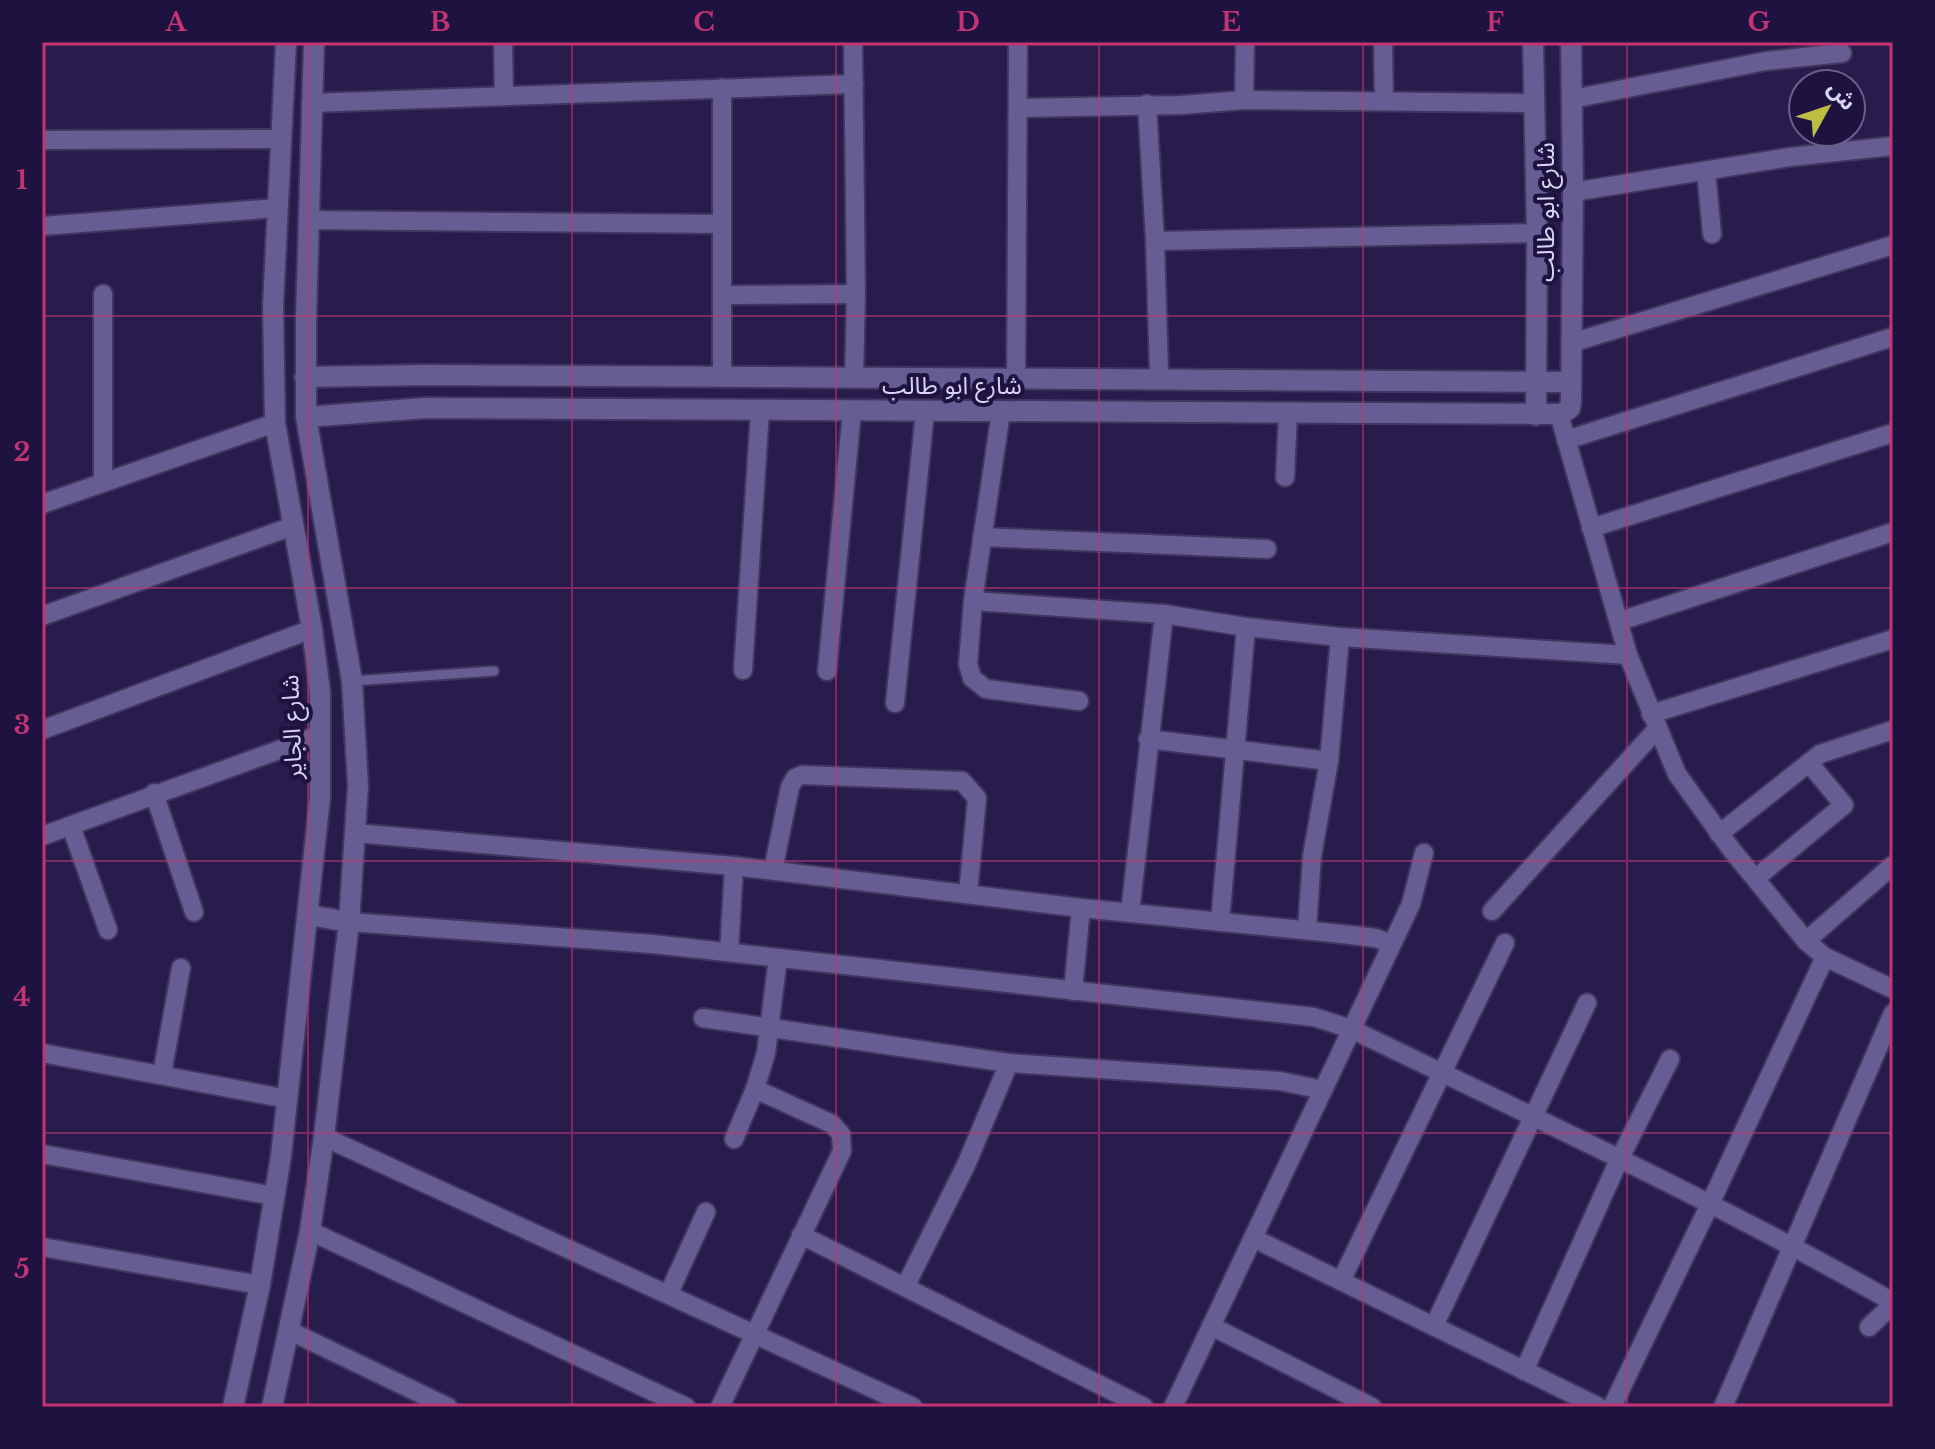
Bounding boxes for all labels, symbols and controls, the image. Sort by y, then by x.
text: A [164,6,187,38]
text: B [430,6,450,38]
text: C [693,6,715,38]
text: D [956,6,980,38]
text: E [1221,6,1241,38]
text: F [1486,6,1504,38]
text: G [1748,6,1771,38]
north arrow [1787,68,1867,148]
text: ش [1822,75,1862,116]
street label: شارع ابو طالب [1531,142,1563,282]
text: 1 [16,164,28,196]
street label: شارع ابو طالب [882,371,1022,403]
text: 2 [14,436,30,468]
street label: شارع الجاير [275,674,311,781]
text: 3 [14,709,30,741]
text: 4 [13,981,31,1013]
text: 5 [14,1253,30,1285]

